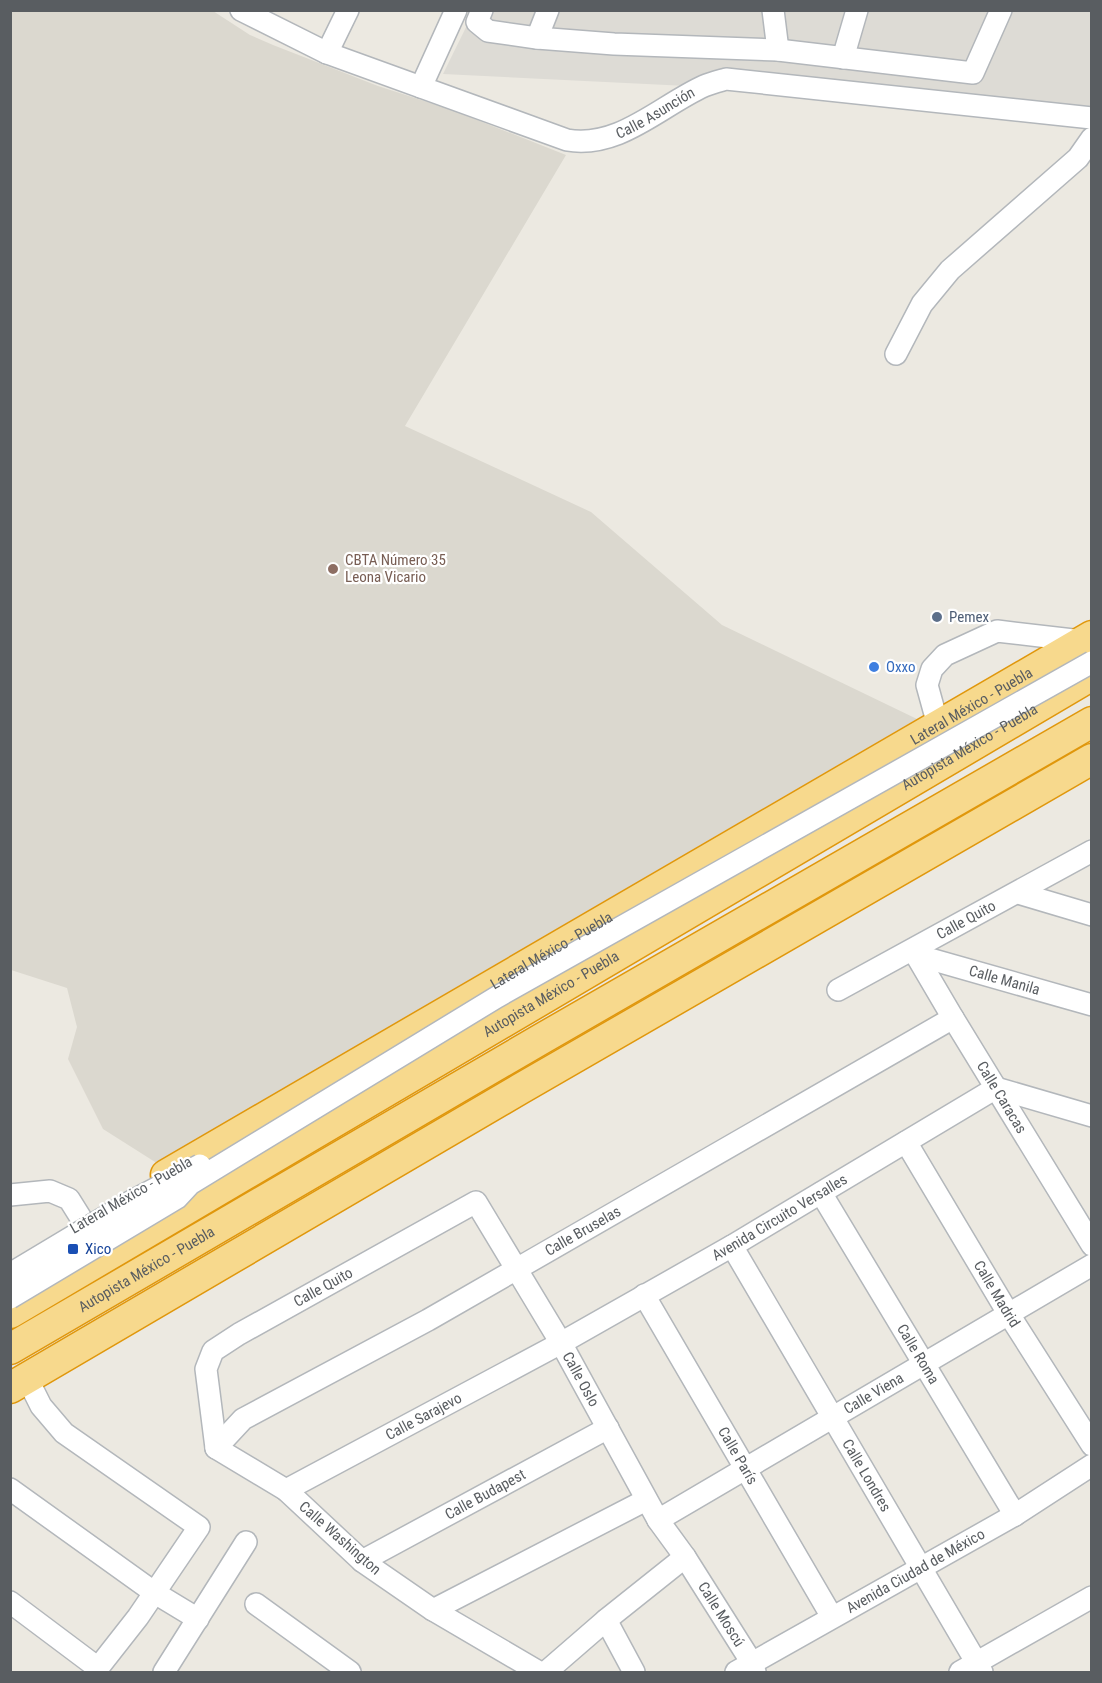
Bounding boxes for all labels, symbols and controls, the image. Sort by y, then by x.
street label: Calle Asunción [613,83,698,143]
place label: CBTA Número 35 Leona Vicario [345,551,446,586]
marker: CBTA Número 35 Leona Vicario [326,562,340,576]
place label: Pemex [949,608,990,626]
marker: Pemex [930,610,944,624]
place label: Oxxo [886,658,916,676]
marker: Oxxo [867,660,881,674]
street label: Lateral México - Puebla [907,664,1036,749]
street label: Autopista México - Puebla [898,700,1041,794]
street label: Calle Quito [933,896,999,943]
street label: Lateral México - Puebla [487,908,616,993]
street label: Autopista México - Puebla [480,947,622,1041]
street label: Calle Manila [967,962,1042,999]
street label: Calle Caracas [973,1058,1031,1137]
street label: Lateral México - Puebla [67,1153,195,1237]
street label: Avenida Circuito Versalles [709,1170,851,1264]
street label: Calle Bruselas [542,1202,624,1260]
street label: Autopista México - Puebla [75,1223,218,1316]
place label: Xico [85,1240,111,1258]
marker: Xico [66,1242,80,1256]
street label: Calle Madrid [970,1257,1024,1331]
street label: Calle Quito [290,1264,356,1311]
street label: Calle Roma [893,1321,943,1387]
street label: Calle Oslo [559,1349,603,1410]
street label: Calle Viena [840,1369,907,1418]
street label: Calle Sarajevo [382,1389,465,1444]
street label: Calle París [714,1424,762,1488]
street label: Calle Londres [838,1436,895,1515]
street label: Calle Budapest [442,1465,529,1523]
street label: Calle Washington [295,1498,385,1578]
street label: Avenida Ciudad de México [843,1525,988,1617]
street label: Calle Moscú [694,1579,748,1650]

